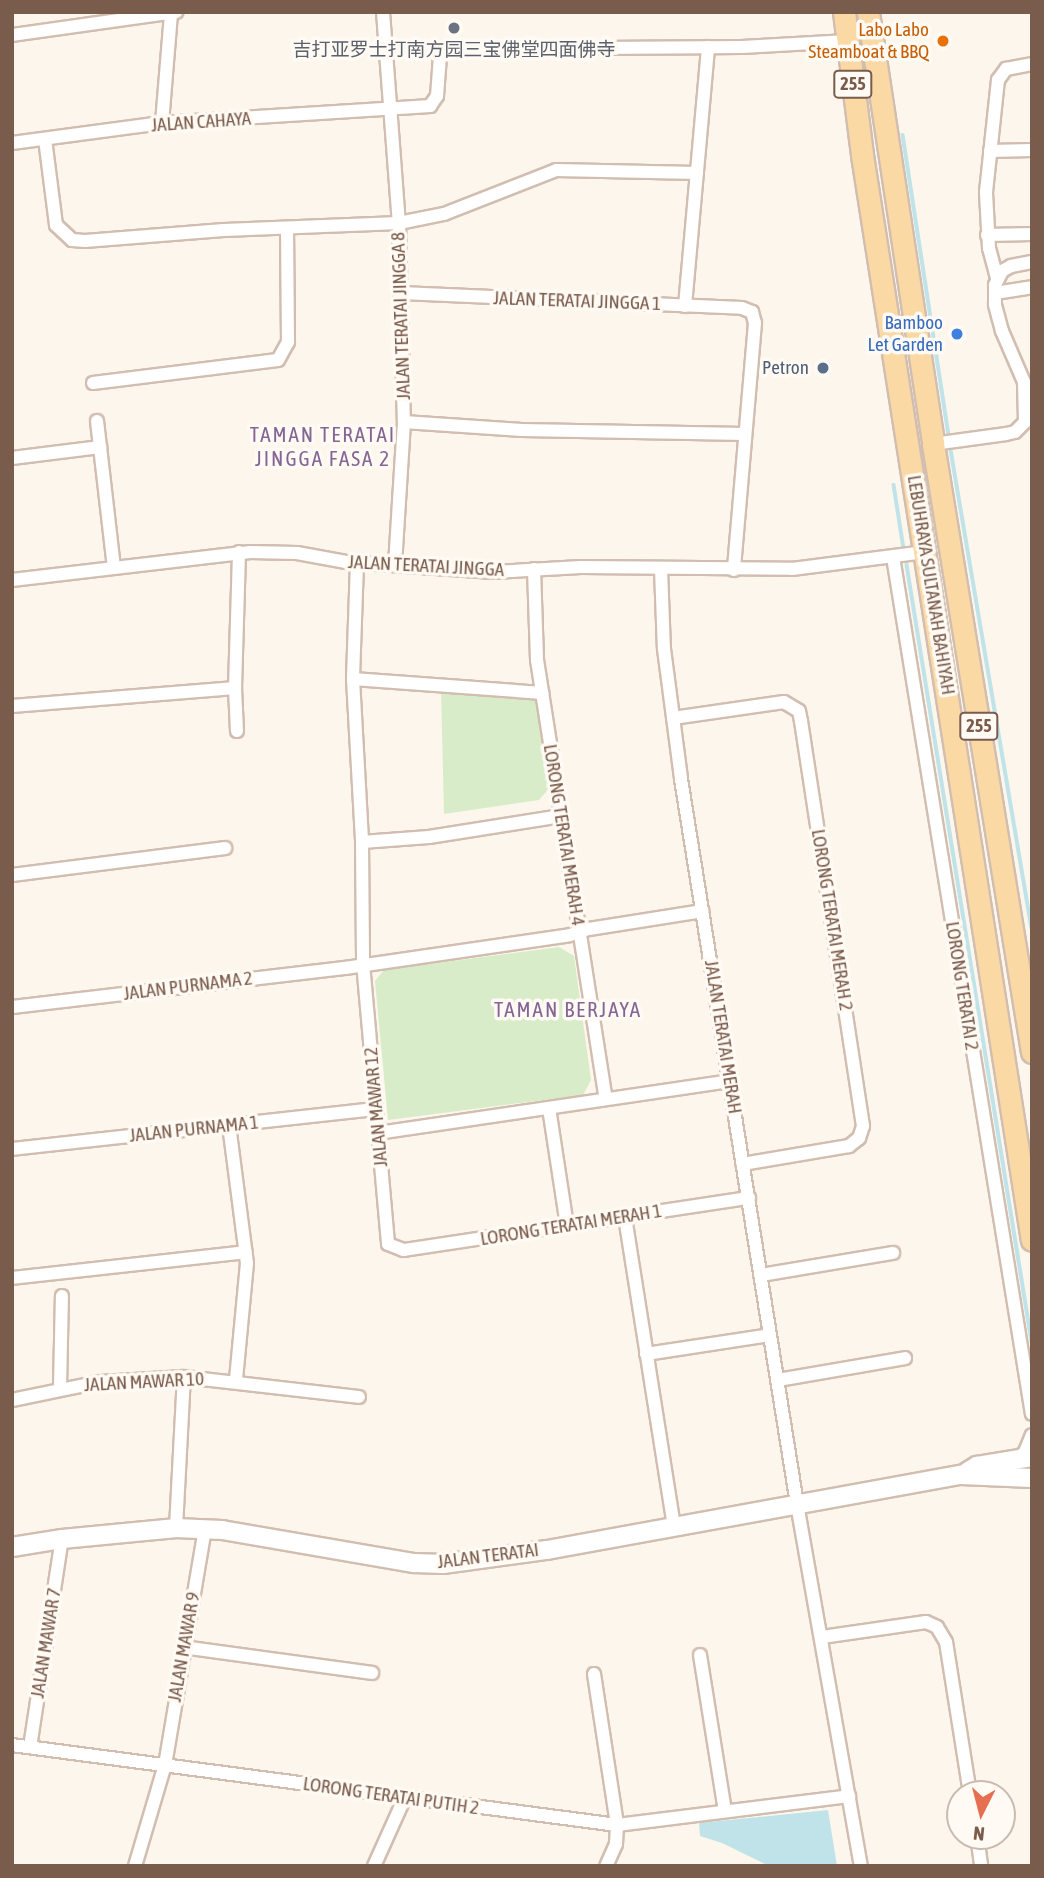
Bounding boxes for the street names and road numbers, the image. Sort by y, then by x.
road number: 255 [832,70,874,98]
street label: JALAN CAHAYA [150,107,252,137]
street label: JALAN TERATAI JINGGA 8 [387,232,415,400]
street label: JALAN TERATAI JINGGA 1 [493,287,661,315]
street label: LEBUHRAYA SULTANAH BAHIYAH [902,474,960,696]
street label: JALAN TERATAI JINGGA [347,551,505,581]
road number: 255 [958,712,1000,740]
street label: LORONG TERATAI MERAH 4 [538,743,590,927]
street label: LORONG TERATAI MERAH 2 [806,828,858,1012]
street label: LORONG TERATAI 2 [941,920,983,1052]
street label: JALAN TERATAI MERAH [700,958,746,1116]
street label: JALAN PURNAMA 2 [122,967,254,1005]
street label: JALAN MAWAR 12 [359,1046,393,1168]
street label: JALAN PURNAMA 1 [128,1111,260,1147]
street label: LORONG TERATAI MERAH 1 [479,1199,663,1251]
street label: JALAN MAWAR 10 [83,1367,205,1397]
street label: JALAN TERATAI [436,1538,540,1574]
street label: JALAN MAWAR 7 [26,1586,66,1700]
street label: JALAN MAWAR 9 [163,1590,205,1704]
street label: LORONG TERATAI PUTIH 2 [302,1772,480,1820]

